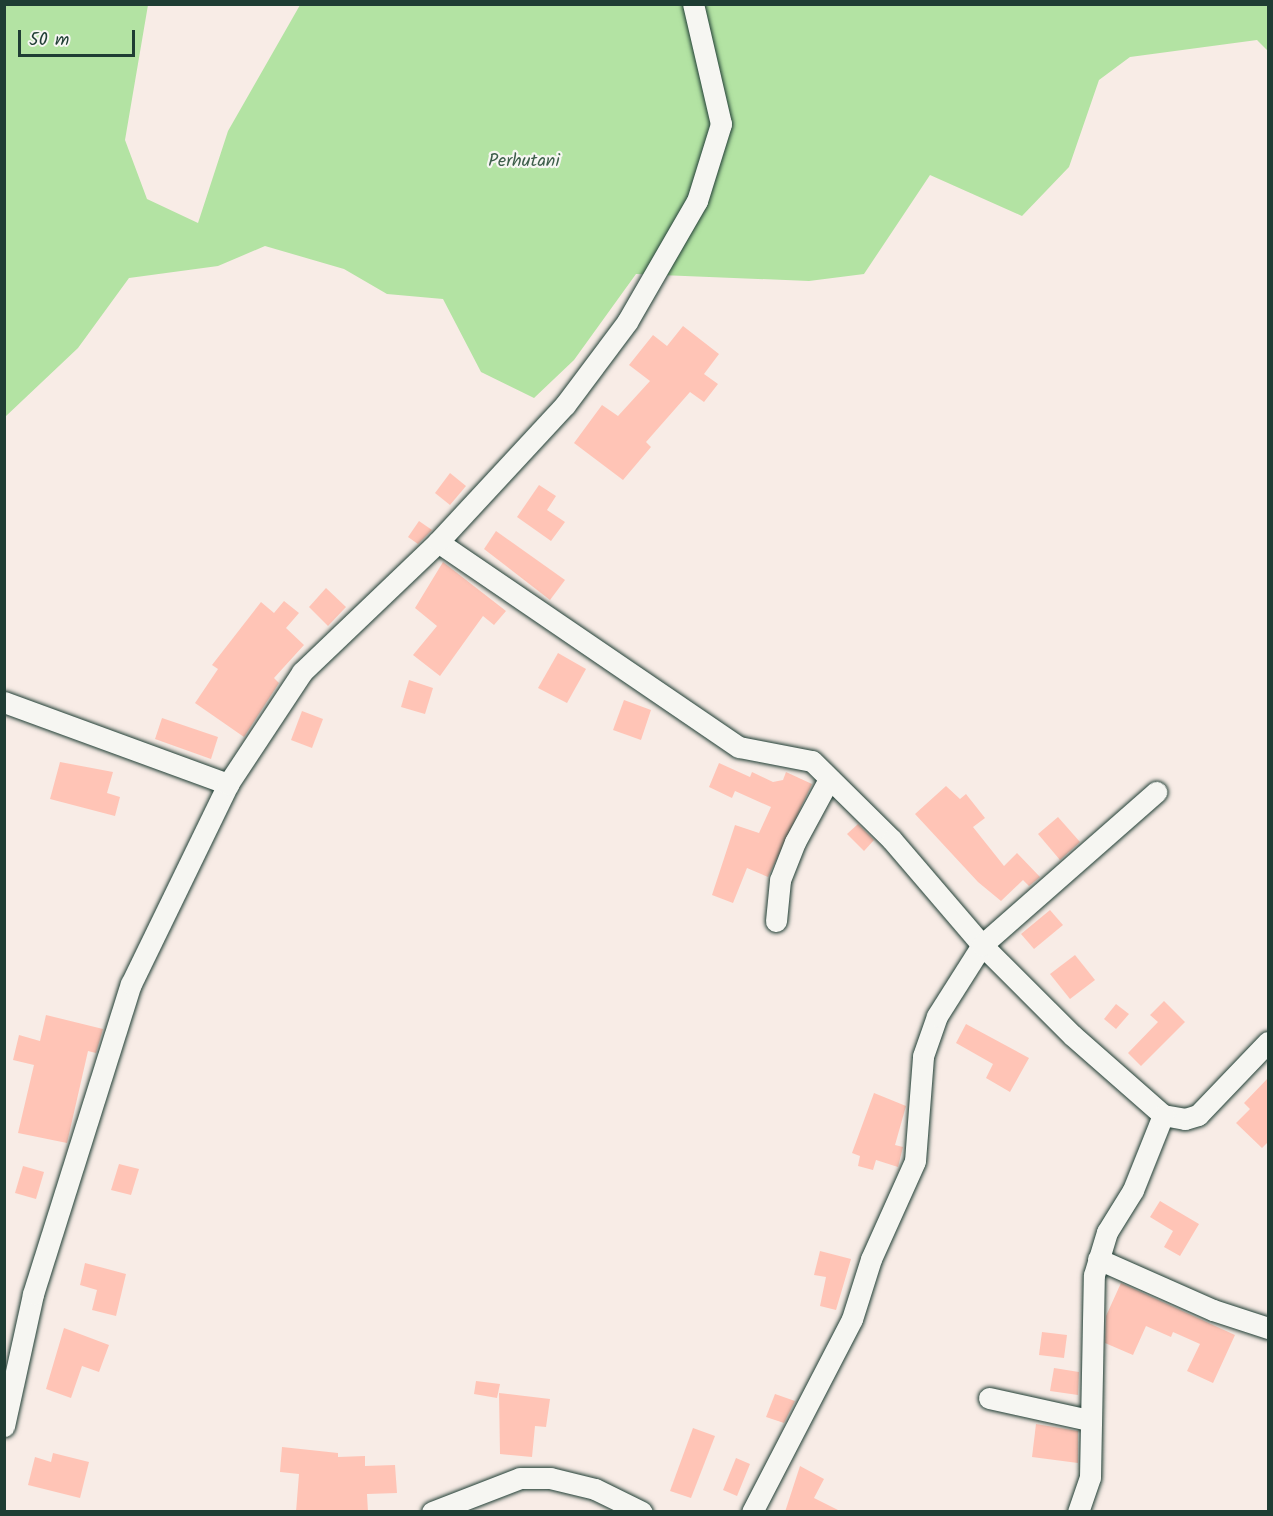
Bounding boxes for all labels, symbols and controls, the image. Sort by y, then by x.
scale bar [21,18,138,56]
text: 50 m [29,26,69,55]
park label: Perhutani [488,151,560,173]

